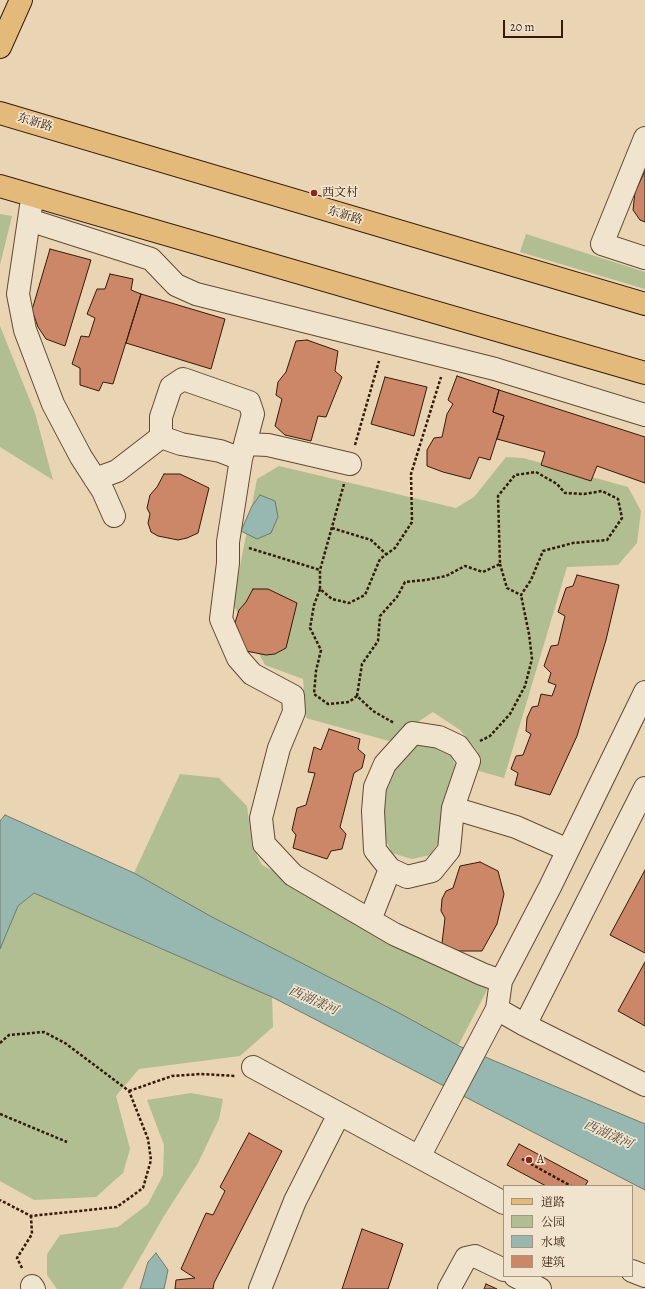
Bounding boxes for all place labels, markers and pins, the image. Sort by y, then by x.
place label: 西文村 [322,186,358,200]
marker: 西文村 [309,188,319,198]
place label: A [537,1153,544,1167]
marker: A [524,1155,534,1165]

